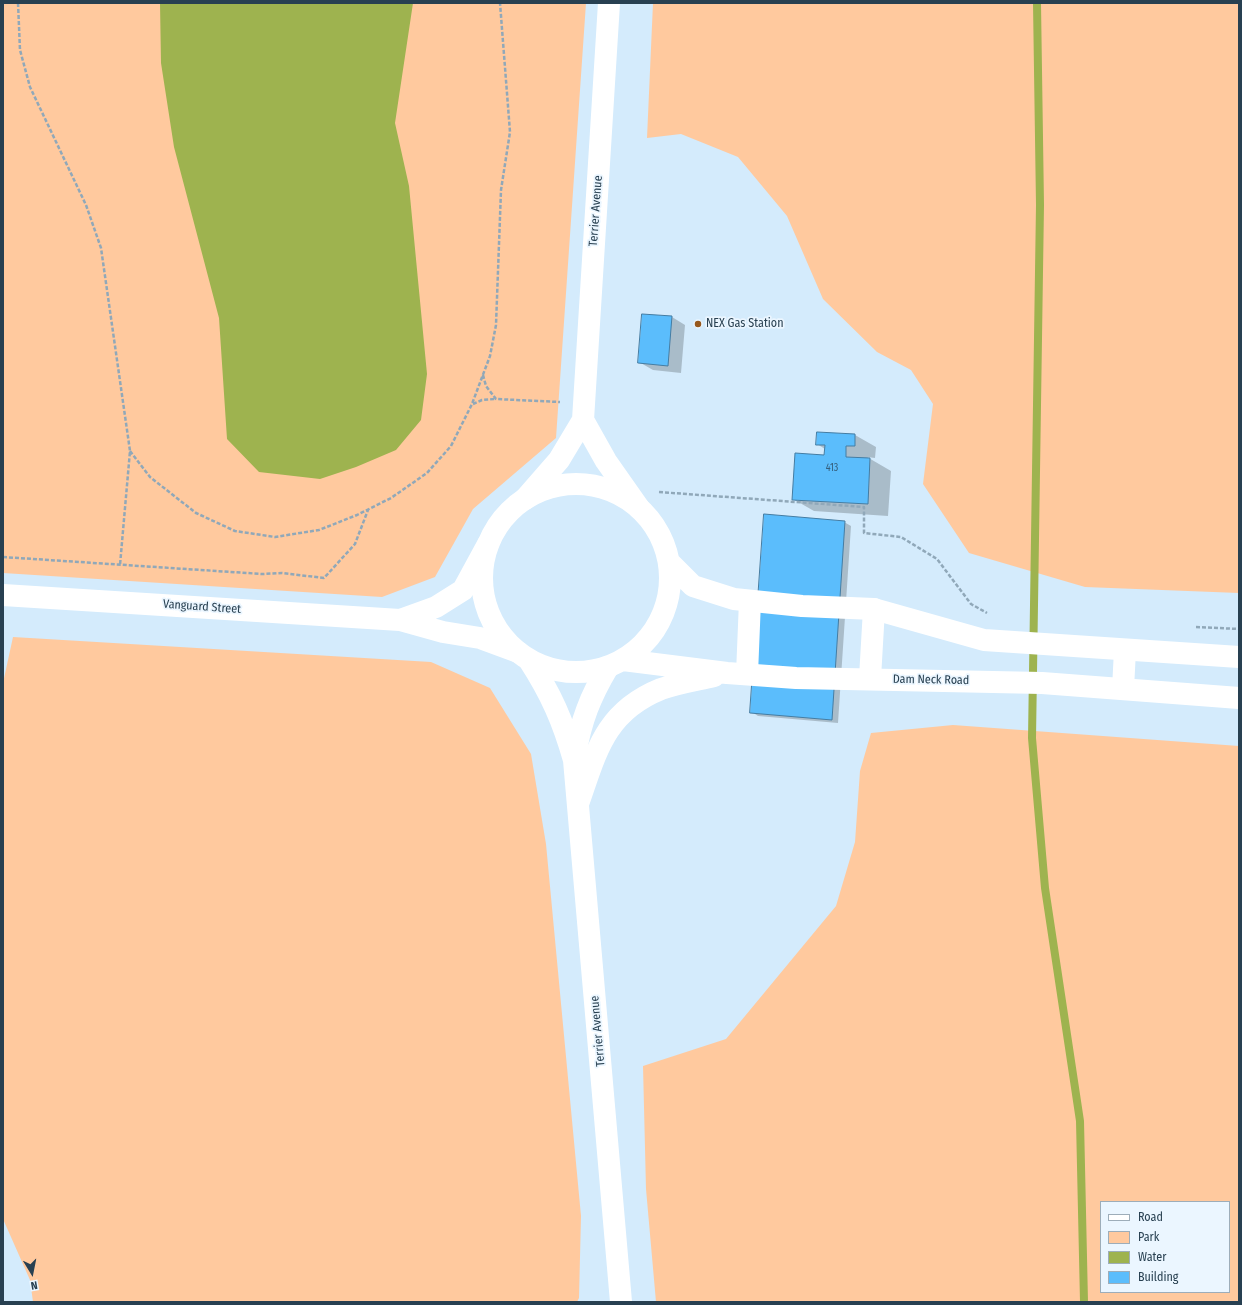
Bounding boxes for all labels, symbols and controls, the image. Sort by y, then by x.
street label: Terrier Avenue [586,175,606,247]
place label: NEX Gas Station [706,317,783,331]
marker: NEX Gas Station [693,319,703,329]
house number: 413 [826,462,838,474]
street label: Vanguard Street [163,597,241,617]
street label: Dam Neck Road [893,672,969,688]
street label: Terrier Avenue [588,995,608,1067]
legend [1100,1201,1230,1293]
text: Road [1138,1210,1163,1224]
text: Park [1138,1230,1159,1244]
text: Water [1138,1250,1166,1264]
north arrow [12,1253,52,1293]
text: Building [1138,1270,1178,1284]
text: N [30,1278,39,1292]

